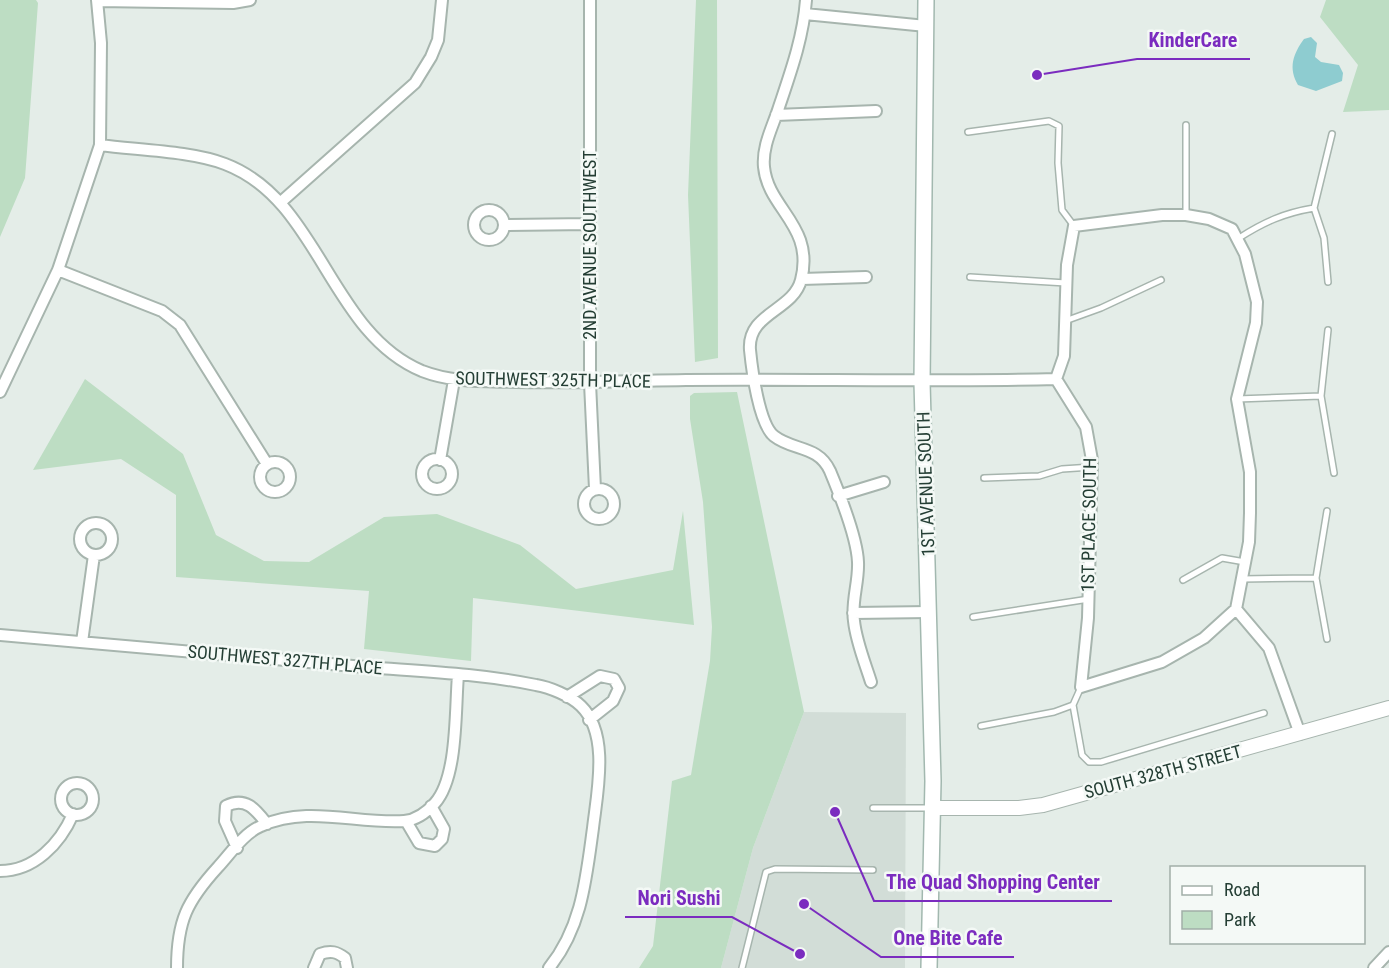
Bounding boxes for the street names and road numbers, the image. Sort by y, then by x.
street label: 2ND AVENUE SOUTHWEST [579,150,600,340]
street label: SOUTHWEST 325TH PLACE [455,367,651,392]
street label: 1ST AVENUE SOUTH [912,411,939,557]
street label: 1ST PLACE SOUTH [1077,458,1100,592]
street label: SOUTHWEST 327TH PLACE [187,641,383,678]
street label: SOUTH 328TH STREET [1082,740,1244,803]

